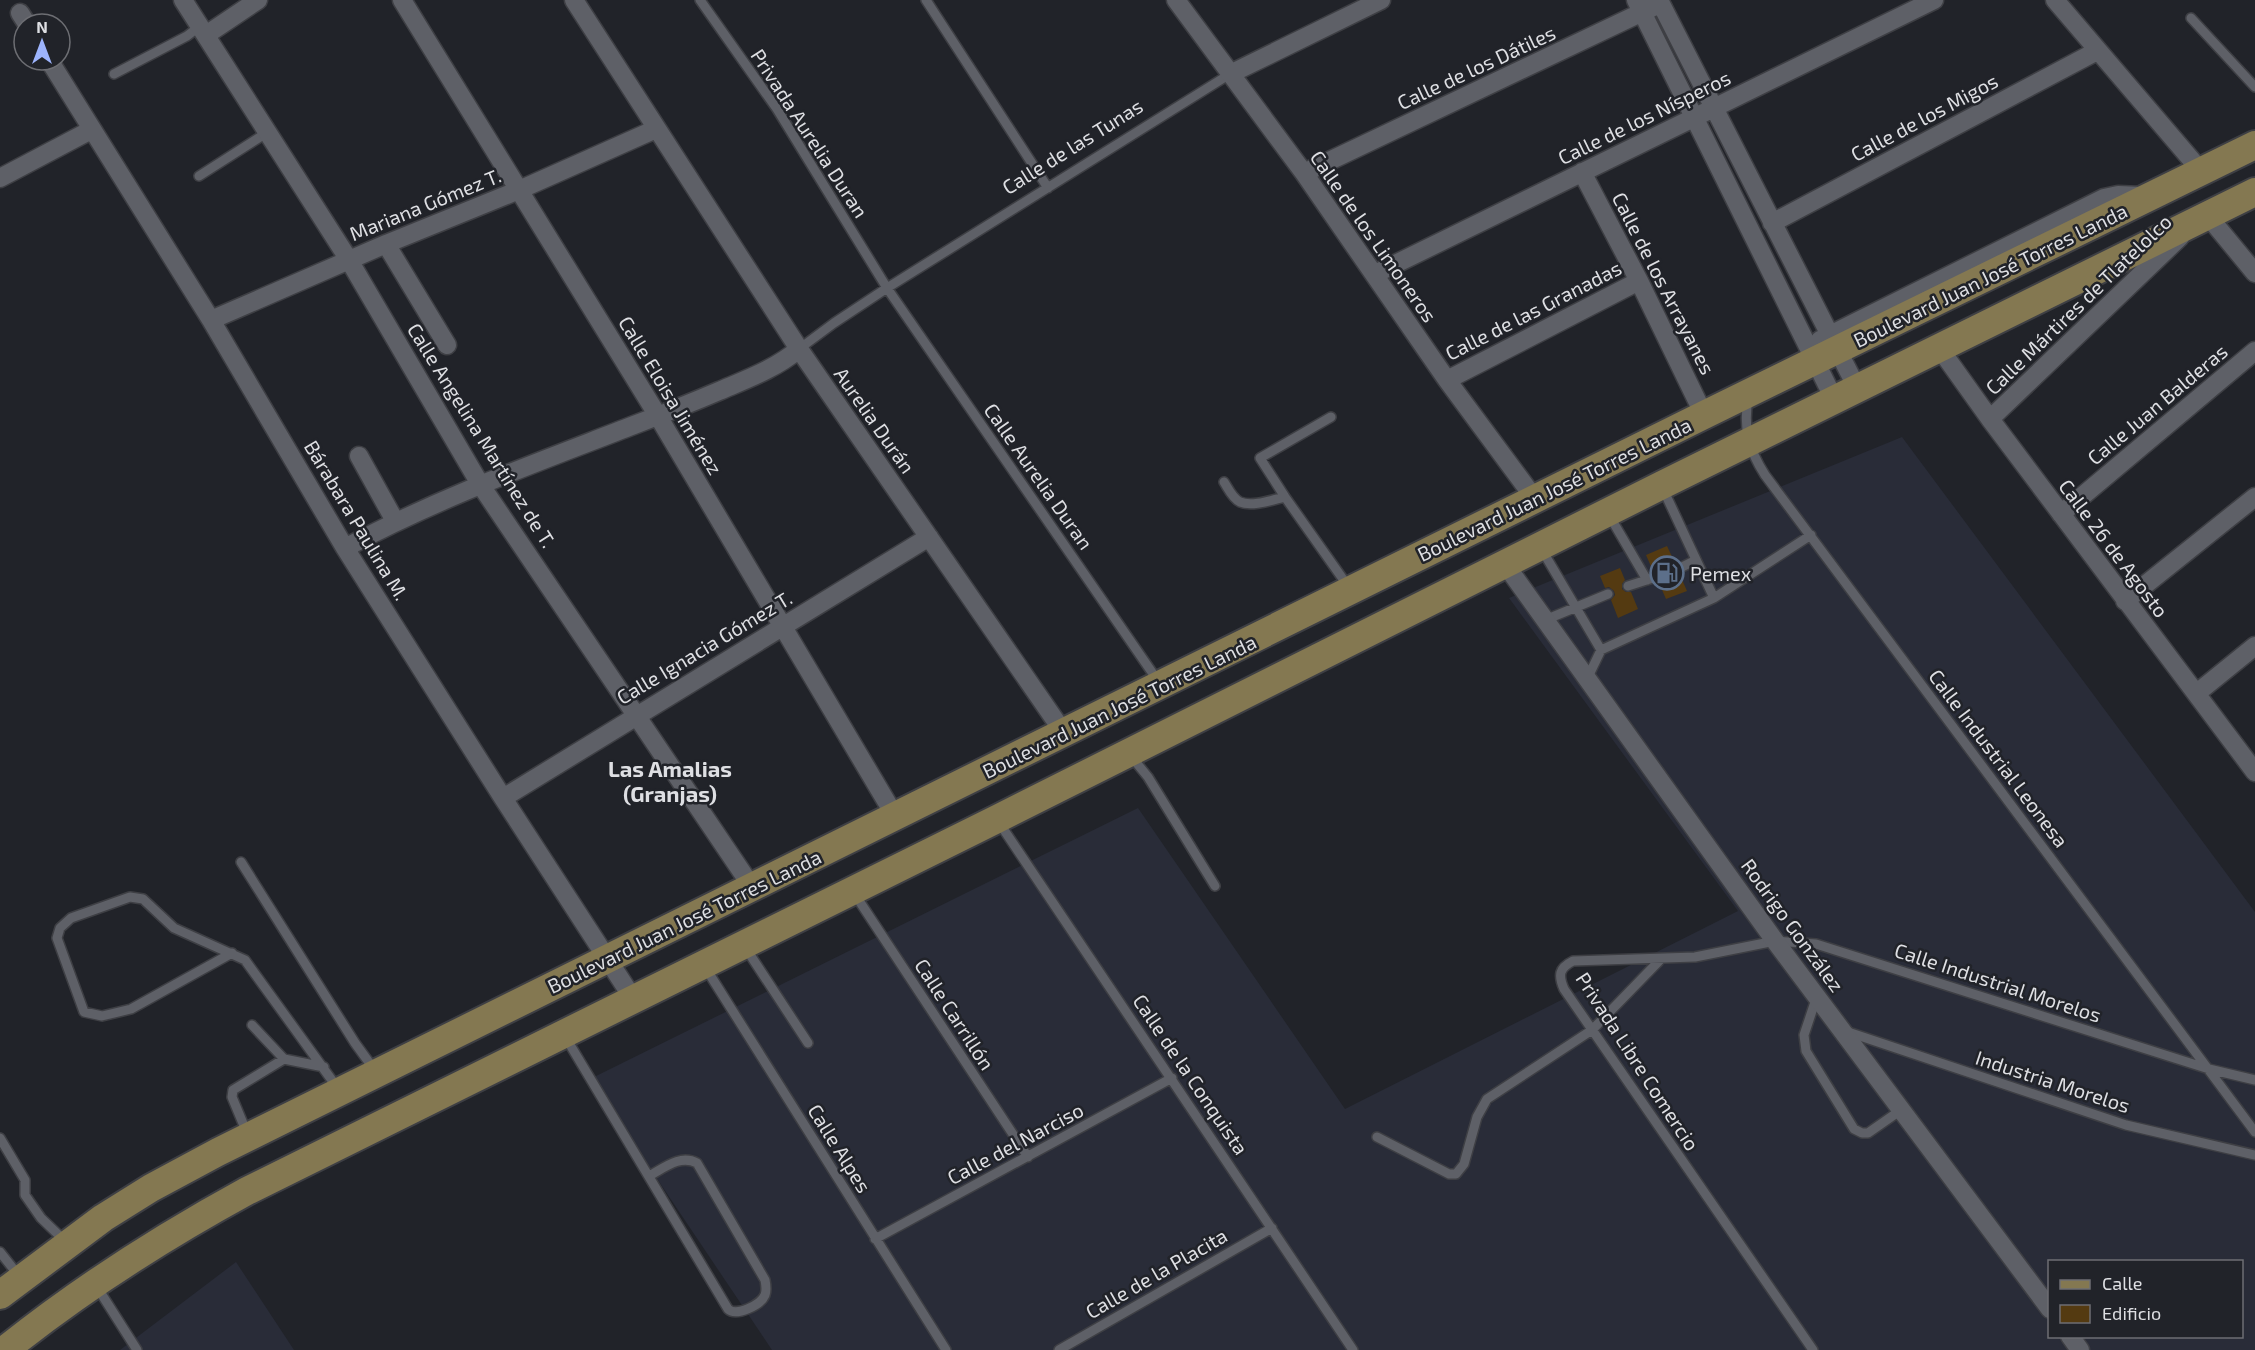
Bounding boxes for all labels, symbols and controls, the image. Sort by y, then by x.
north arrow [12,12,72,72]
text: N [36,17,48,36]
street label: Calle de los Dátiles [1393,20,1559,114]
street label: Privada Aurelia Duran [746,44,874,222]
street label: Calle de los Nísperos [1554,65,1734,169]
street label: Calle de los Migos [1846,68,2002,166]
street label: Calle de las Tunas [997,93,1147,199]
street label: Calle de los Limoneros [1306,146,1442,326]
street label: Mariana Gómez T. [346,163,504,245]
street label: Calle de los Arrayanes [1608,188,1720,378]
street label: Boulevard Juan José Torres Landa [1849,198,2131,352]
street label: Calle Mártires de Tlatelolco [1980,209,2176,399]
street label: Calle de las Granadas [1441,255,1625,365]
street label: Calle Eloisa Jiménez [614,311,728,479]
street label: Calle Angelina Martínez de T. [403,318,561,552]
street label: Calle Juan Balderas [2082,339,2232,469]
street label: Aurelia Durán [830,362,920,478]
street label: Calle Aurelia Duran [980,398,1098,554]
street label: Boulevard Juan José Torres Landa [1413,412,1695,566]
street label: Bárabara Paulina M. [300,436,414,604]
street label: Calle 26 de Agosto [2054,474,2174,622]
fuel station icon: Pemex [1649,555,1685,591]
place label: Pemex [1690,561,1752,585]
street label: Calle Ignacia Gómez T. [612,585,796,709]
street label: Boulevard Juan José Torres Landa [978,629,1260,783]
street label: Calle Industrial Leonesa [1924,664,2074,852]
district label: Las Amalias (Granjas) [608,755,732,806]
street label: Boulevard Juan José Torres Landa [543,844,825,998]
street label: Rodrigo González [1737,854,1849,996]
street label: Calle Industrial Morelos [1892,937,2104,1027]
street label: Calle Carrillón [910,954,1000,1074]
street label: Privada Libre Comercio [1571,967,1705,1155]
street label: Calle de la Conquista [1128,989,1254,1159]
street label: Industria Morelos [1973,1045,2133,1117]
street label: Calle del Narciso [943,1097,1087,1189]
street label: Calle Alpes [803,1099,877,1197]
street label: Calle de la Placita [1081,1223,1231,1323]
legend [2048,1260,2243,1338]
text: Calle [2102,1272,2143,1294]
text: Edificio [2102,1302,2161,1324]

